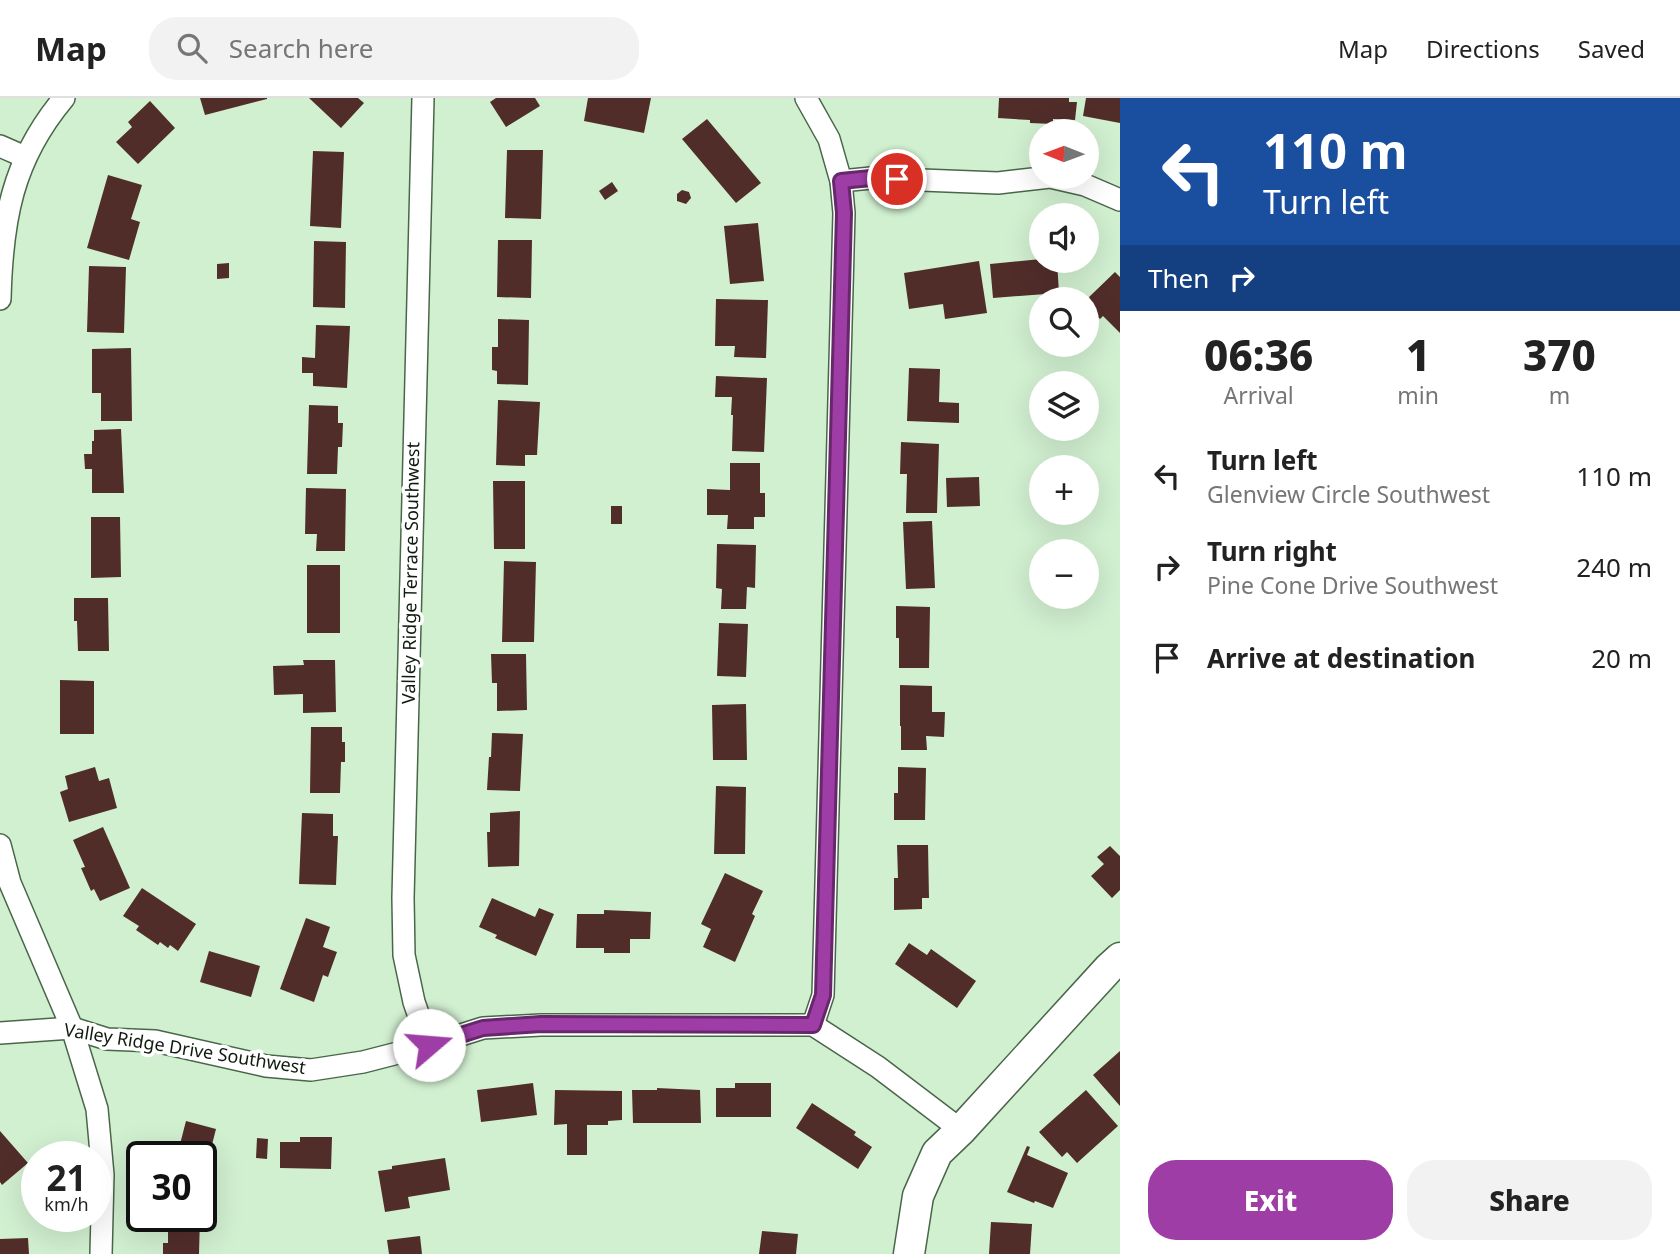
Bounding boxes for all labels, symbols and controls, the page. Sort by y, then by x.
search box [149,17,639,80]
text: Map [35,26,107,71]
icon: search [173,29,211,67]
text: Search here [229,30,373,66]
text: Map [1338,32,1388,65]
text: Directions [1426,32,1540,65]
text: Saved [1578,32,1645,65]
text: 110 m [1263,117,1408,183]
north arrow [1029,119,1099,189]
map controls [1029,119,1099,609]
icon: left [1148,126,1239,217]
pin [867,149,927,209]
icon: arrive [878,160,916,198]
text: Turn left [1263,180,1389,223]
button: sound [1029,203,1099,273]
icon: right [1223,259,1261,297]
text: Then [1148,260,1209,296]
button: search [1029,287,1099,357]
text: 06:36 [1204,326,1313,383]
text: 1 [1406,326,1430,383]
text: 370 [1523,326,1596,383]
button: layers [1029,371,1099,441]
text: Arrival [1224,379,1294,411]
text: min [1397,379,1439,411]
text: m [1549,379,1570,411]
street label: Valley Ridge Terrace Southwest [396,441,424,704]
text: Turn left [1207,442,1318,478]
button: + [1029,455,1099,525]
icon: left [1148,457,1186,495]
text: 110 m [1576,458,1652,494]
text: Glenview Circle Southwest [1207,478,1490,510]
text: Turn right [1207,533,1337,569]
button: − [1029,539,1099,609]
icon: right [1148,548,1186,586]
text: 240 m [1576,549,1652,585]
text: Pine Cone Drive Southwest [1207,569,1498,601]
icon: arrive [1148,639,1186,677]
text: Arrive at destination [1207,640,1476,676]
text: 20 m [1591,640,1652,676]
position arrow [392,1008,466,1082]
street label: Valley Ridge Drive Southwest [63,1017,308,1079]
speed limit sign: 30 [126,1141,217,1232]
text: 21 [46,1154,87,1201]
button: Exit [1148,1160,1393,1240]
button: Share [1407,1160,1652,1240]
text: km/h [44,1192,89,1216]

